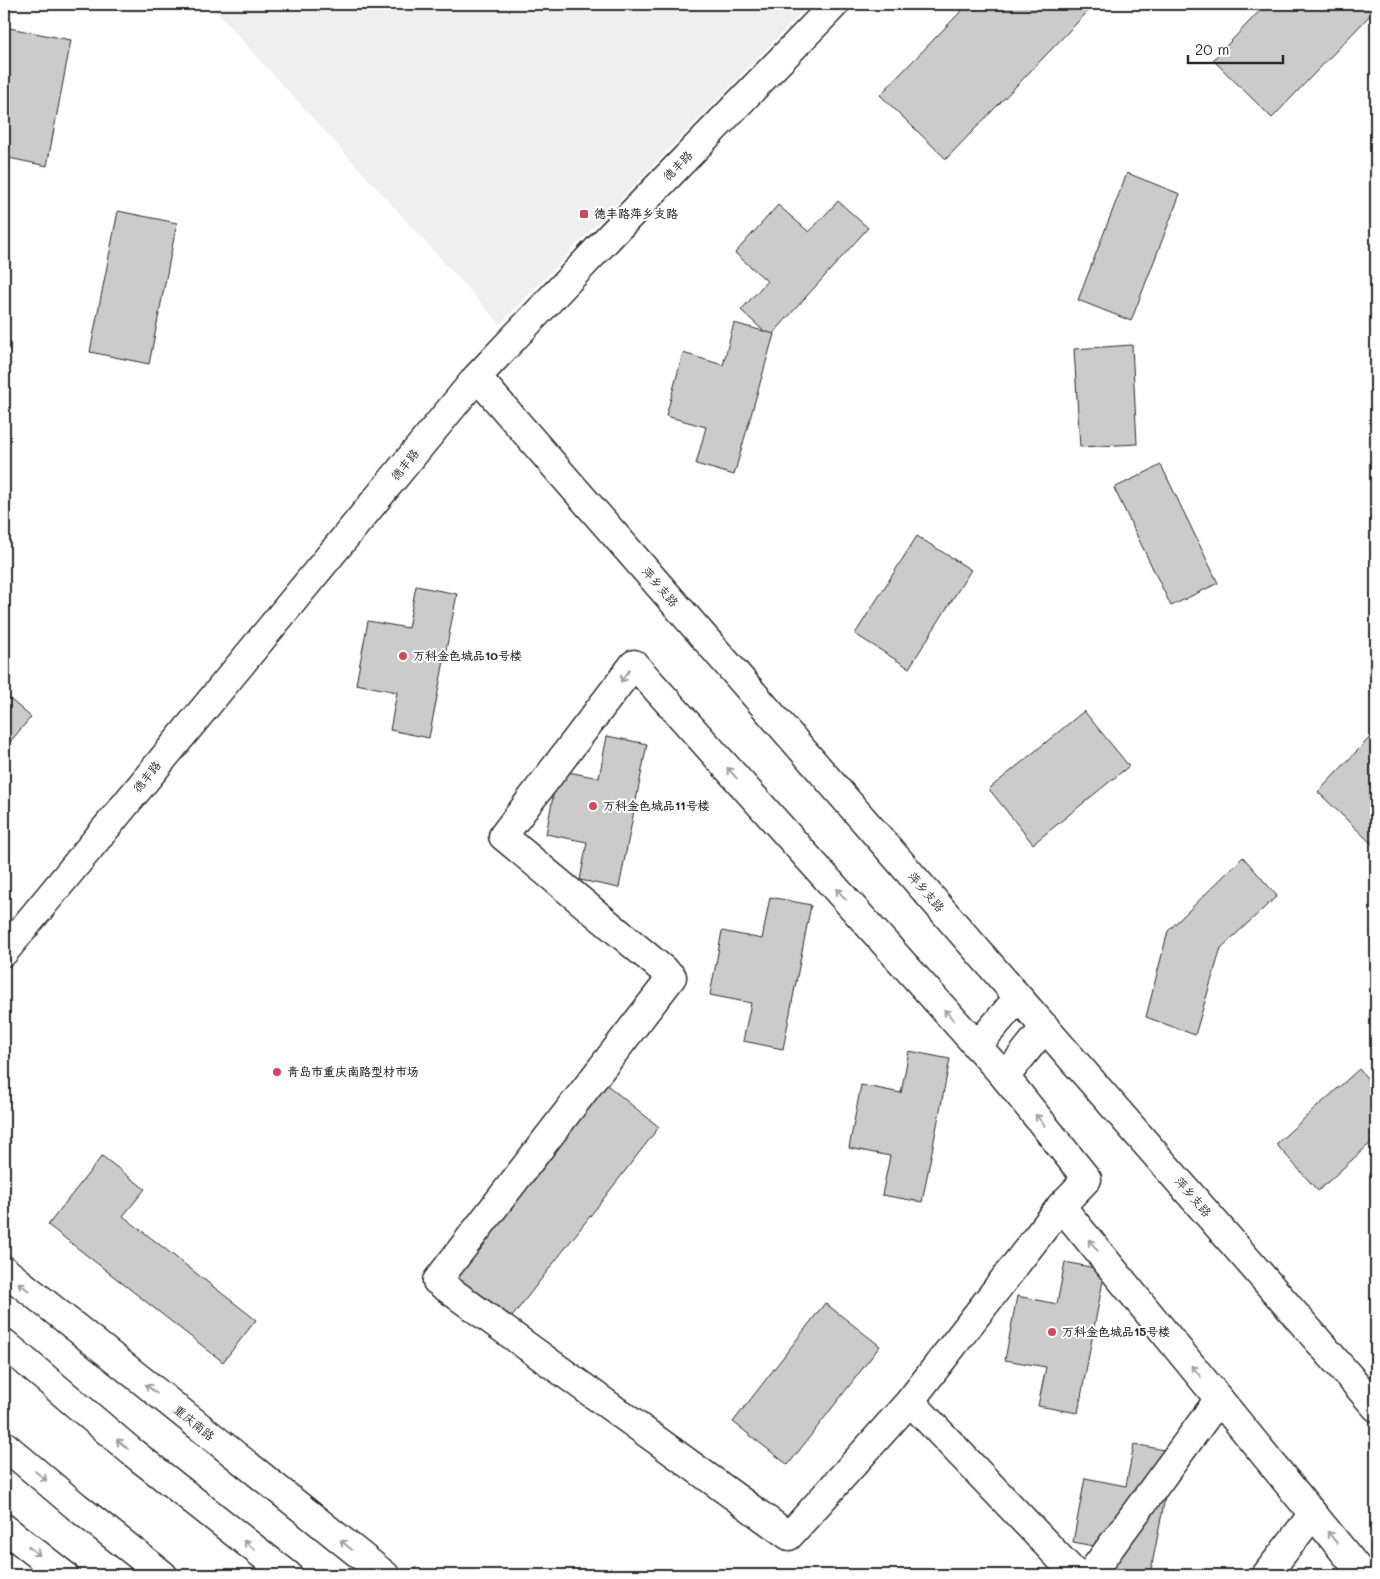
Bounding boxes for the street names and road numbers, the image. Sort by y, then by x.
street label: 德丰路 [659,147,696,184]
street label: 德丰路 [387,445,422,483]
street label: 萍乡支路 [639,563,683,610]
street label: 德丰路 [129,757,164,795]
street label: 萍乡支路 [905,868,949,915]
street label: 萍乡支路 [1172,1173,1216,1220]
street label: 重庆南路 [171,1401,218,1444]

